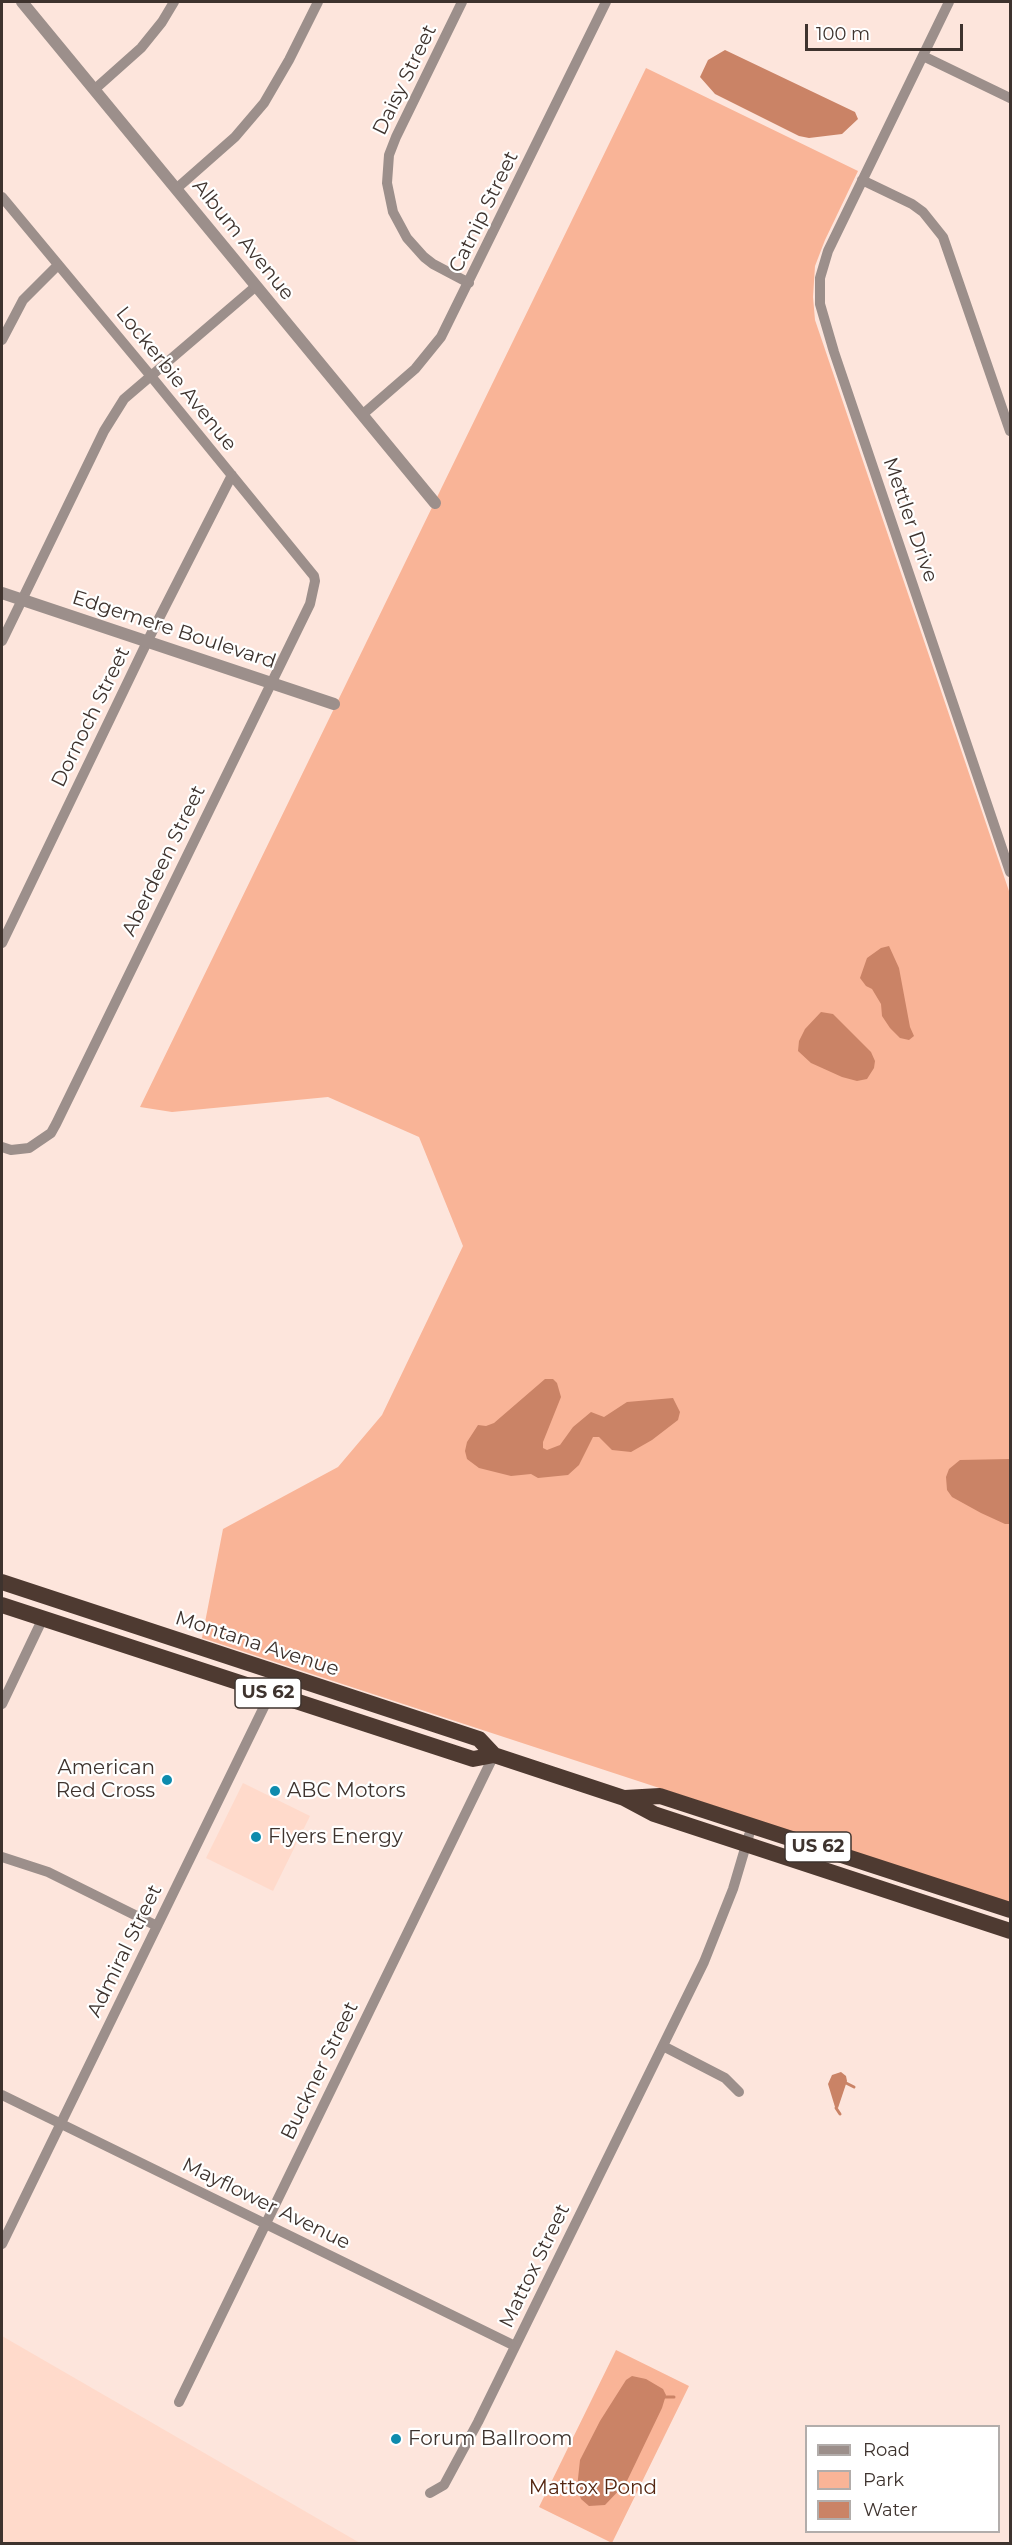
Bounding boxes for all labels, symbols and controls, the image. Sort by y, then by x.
scale bar [808,12,966,50]
street label: Daisy Street [368,21,442,139]
text: 100 m [816,23,870,45]
street label: Catnip Street [444,147,524,277]
street label: Album Avenue [187,175,299,305]
street label: Lockerbie Avenue [111,302,241,456]
street label: Mettler Drive [877,455,943,585]
street label: Edgemere Boulevard [69,586,279,674]
street label: Dornoch Street [47,643,135,791]
street label: Aberdeen Street [117,782,211,940]
street label: Montana Avenue [172,1606,342,1682]
road number: US 62 [235,1678,301,1708]
place label: American Red Cross [56,1756,155,1803]
marker: American Red Cross [160,1773,174,1787]
place label: ABC Motors [287,1779,405,1803]
marker: ABC Motors [268,1784,282,1798]
place label: Flyers Energy [268,1825,403,1849]
marker: Flyers Energy [249,1830,263,1844]
road number: US 62 [785,1832,851,1862]
street label: Admiral Street [83,1881,167,2021]
street label: Buckner Street [276,1998,364,2144]
street label: Mayflower Avenue [178,2153,354,2255]
street label: Mattox Street [495,2200,575,2332]
legend [805,2425,1000,2533]
place label: Forum Ballroom [408,2427,572,2451]
marker: Forum Ballroom [389,2432,403,2446]
text: Road [863,2439,910,2461]
text: Park [863,2469,904,2491]
park label: Mattox Pond [529,2476,657,2500]
text: Water [863,2499,918,2521]

